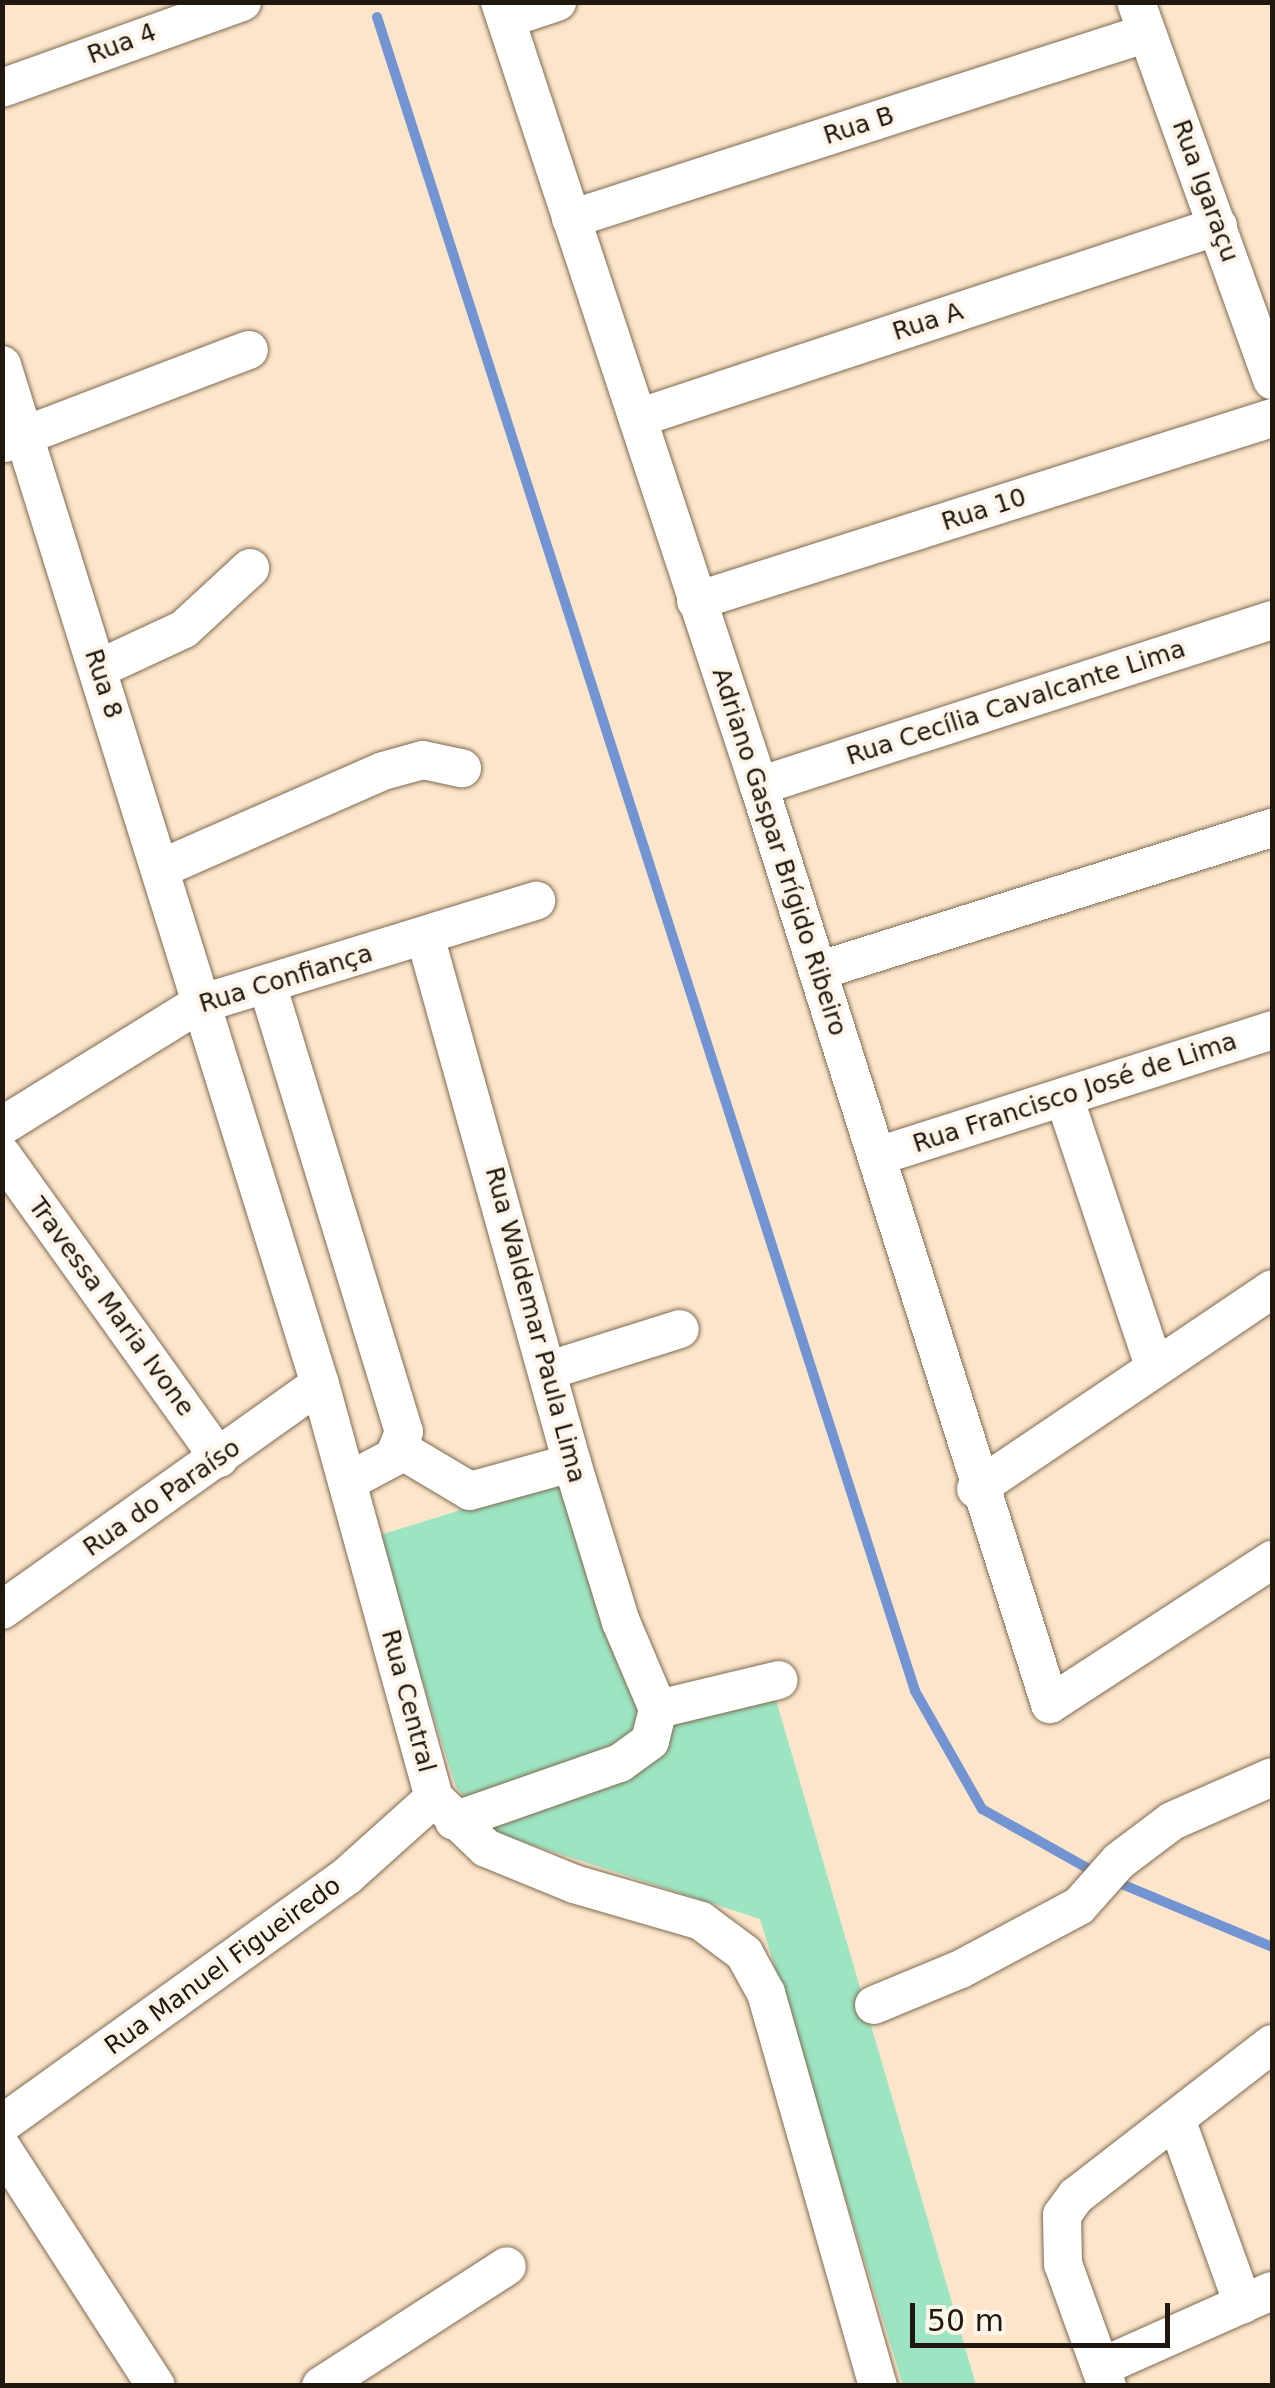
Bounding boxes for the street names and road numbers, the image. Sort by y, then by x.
street label: Rua 4 [83,17,161,71]
street label: Rua B [820,101,898,151]
street label: Rua Igaraçu [1165,116,1245,266]
street label: Rua A [889,297,967,347]
street label: Rua 10 [938,482,1030,538]
street label: Rua Cecília Cavalcante Lima [843,634,1189,772]
street label: Rua 8 [78,645,128,723]
street label: Adriano Gaspar Brígido Ribeiro [705,664,853,1040]
street label: Rua Confiança [196,938,376,1020]
street label: Rua Francisco José de Lima [909,1026,1241,1160]
street label: Rua Waldemar Paula Lima [478,1164,592,1486]
street label: Travessa Maria Ivone [22,1192,200,1422]
street label: Rua do Paraíso [78,1433,246,1563]
street label: Rua Central [375,1626,441,1776]
street label: Rua Manuel Figueiredo [99,1870,347,2062]

